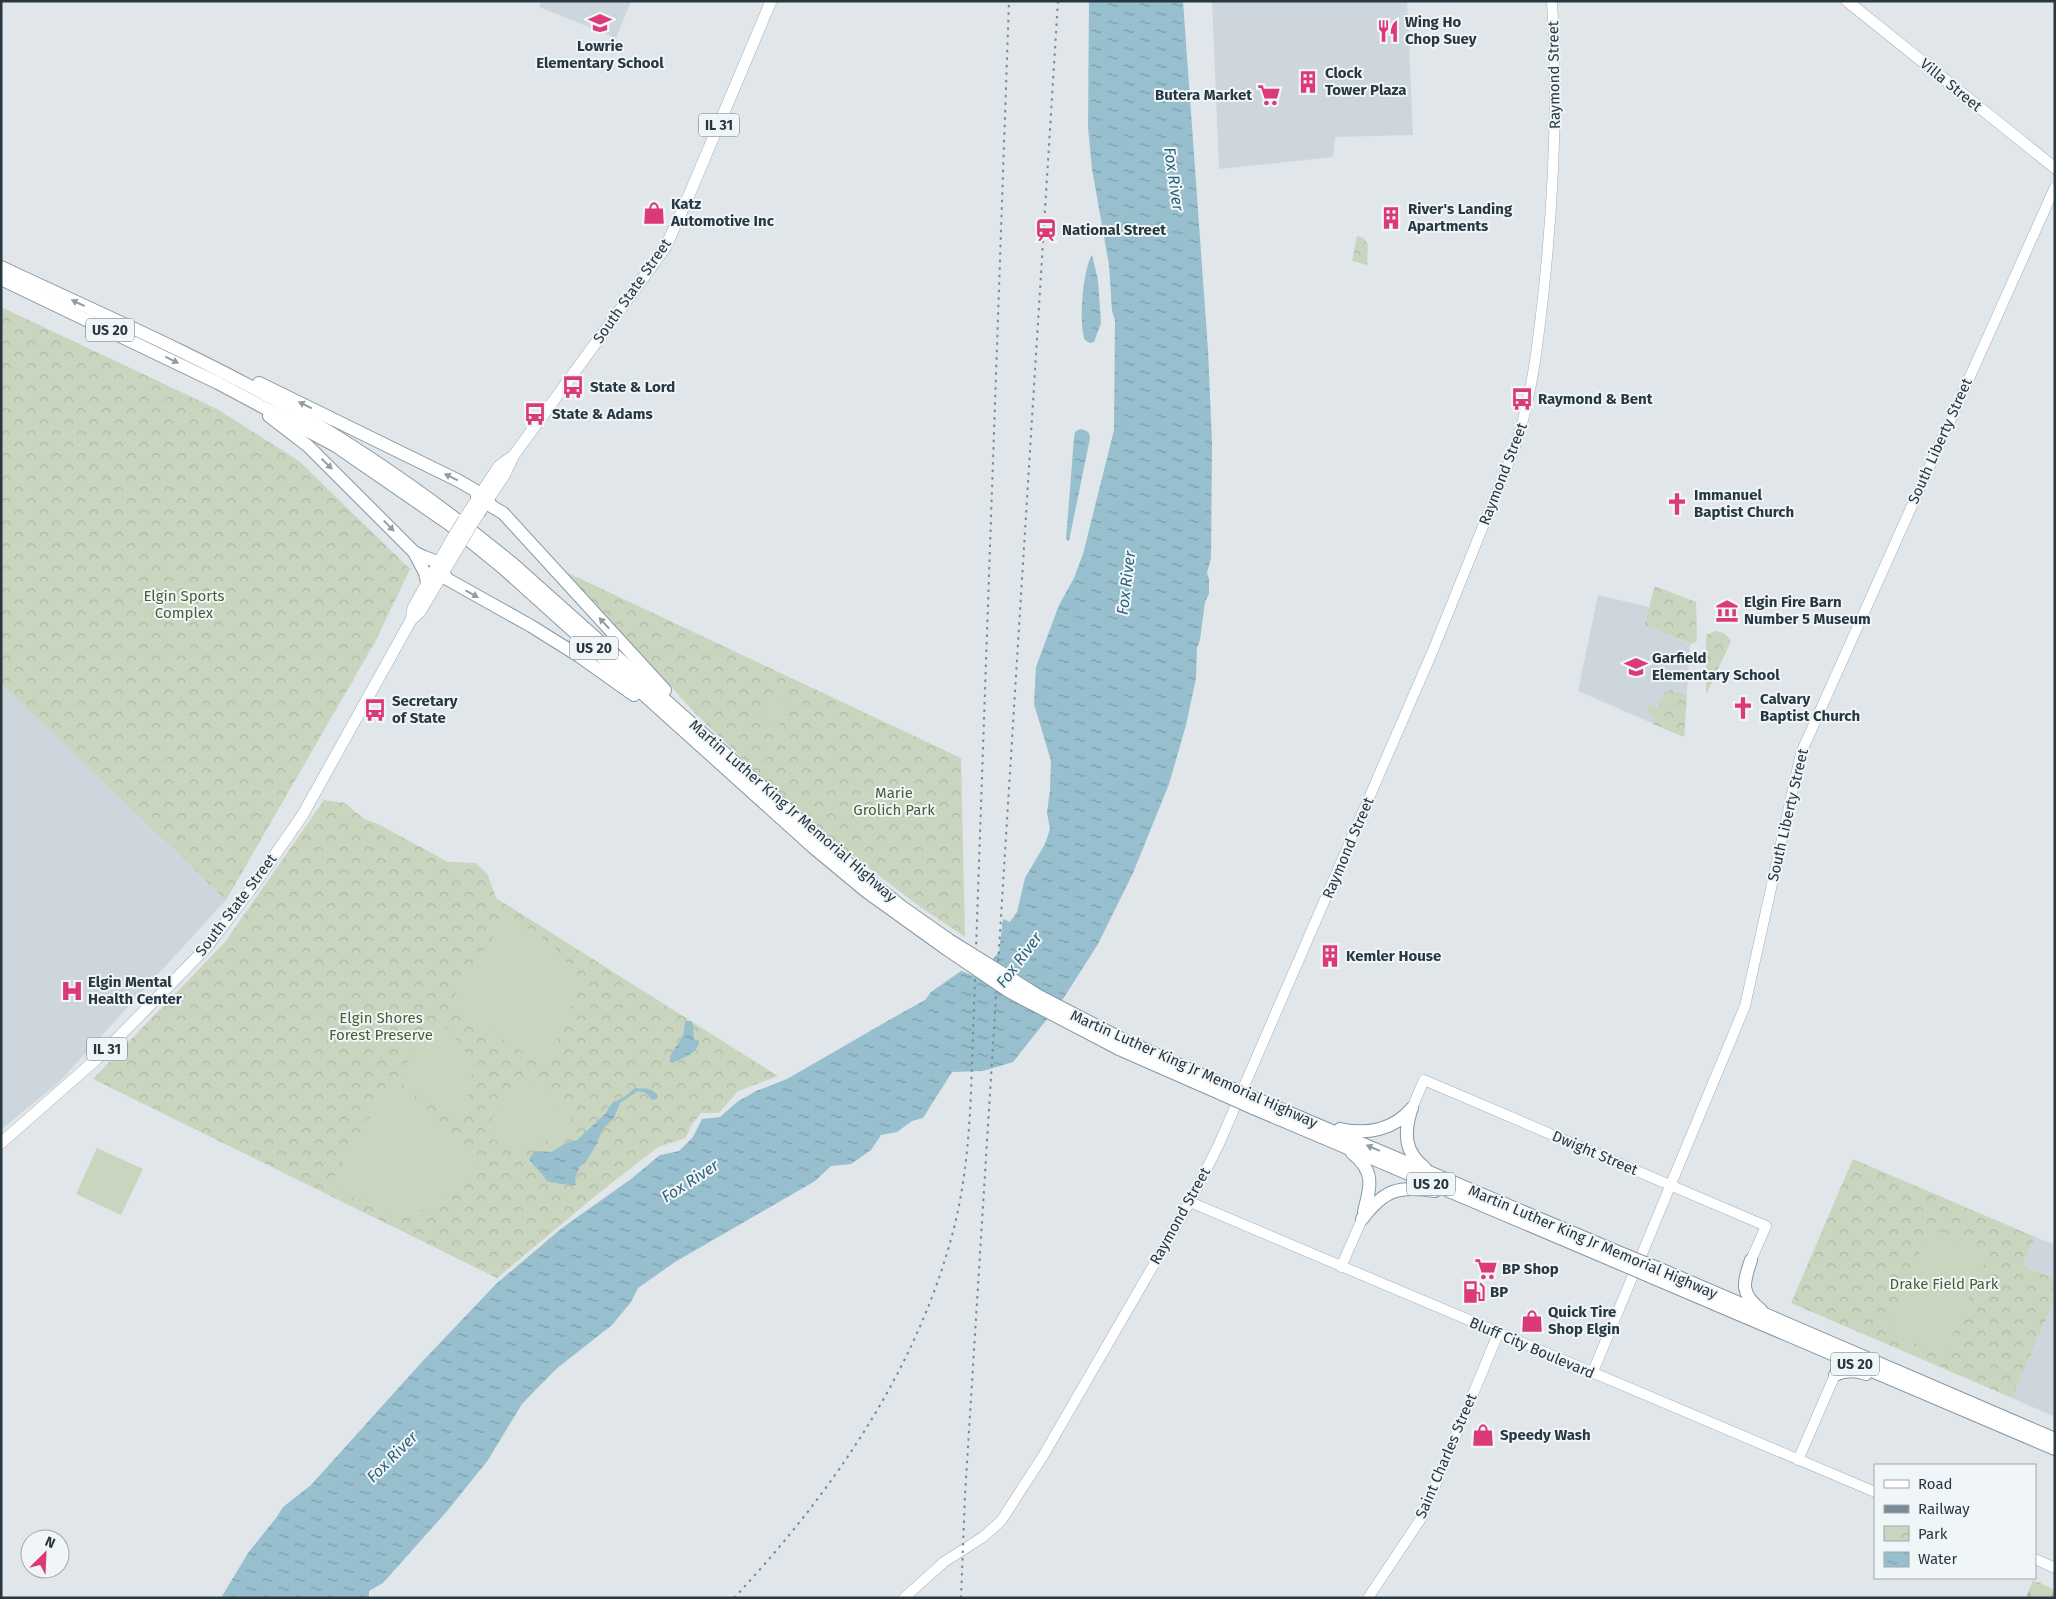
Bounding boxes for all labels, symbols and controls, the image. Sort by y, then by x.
school or university icon: Lowrie Elementary School [587,10,613,36]
place label: Wing Ho Chop Suey [1405,13,1477,48]
restaurant icon: Wing Ho Chop Suey [1375,18,1401,44]
street label: Raymond Street [1544,20,1564,129]
place label: Lowrie Elementary School [536,37,664,72]
street label: Villa Street [1917,55,1986,116]
place label: Clock Tower Plaza [1325,64,1406,99]
building icon: Clock Tower Plaza [1295,69,1321,95]
supermarket icon: Butera Market [1256,82,1282,108]
place label: Butera Market [1155,86,1252,104]
road number: IL 31 [699,114,739,136]
water label: Fox River [1160,146,1188,213]
place label: Katz Automotive Inc [670,195,775,230]
shop icon: Katz Automotive Inc [641,200,667,226]
place label: River's Landing Apartments [1407,200,1513,235]
building icon: River's Landing Apartments [1378,205,1404,231]
station icon: National Street [1033,217,1059,243]
place label: National Street [1062,221,1166,239]
street label: South State Street [589,235,675,347]
one-way arrow [71,299,85,307]
road number: US 20 [86,318,134,342]
one-way arrow [165,356,179,364]
bus stop icon: State & Lord [560,374,586,400]
street label: South Liberty Street [1904,375,1976,507]
place label: State & Lord [590,378,675,396]
bus stop icon: Raymond & Bent [1509,386,1535,412]
place label: Raymond & Bent [1538,390,1653,408]
one-way arrow [298,401,313,409]
bus stop icon: State & Adams [522,401,548,427]
place label: State & Adams [552,405,653,423]
street label: Raymond Street [1475,420,1531,528]
one-way arrow [321,458,333,470]
one-way arrow [444,473,458,481]
place label: Immanuel Baptist Church [1694,486,1794,521]
church icon: Immanuel Baptist Church [1664,491,1690,517]
one-way arrow [383,520,395,532]
water label: Fox River [1113,549,1139,616]
park label: Elgin Sports Complex [143,587,225,622]
one-way arrow [465,589,479,598]
place label: Elgin Fire Barn Number 5 Museum [1744,593,1871,628]
museum icon: Elgin Fire Barn Number 5 Museum [1714,598,1740,624]
one-way arrow [598,618,610,630]
road number: US 20 [570,636,618,660]
place label: Garfield Elementary School [1652,649,1780,684]
school or university icon: Garfield Elementary School [1623,654,1649,680]
place label: Calvary Baptist Church [1760,690,1860,725]
place label: Secretary of State [392,692,458,727]
church icon: Calvary Baptist Church [1730,695,1756,721]
bus stop icon: Secretary of State [362,697,388,723]
street label: Martin Luther King Jr Memorial Highway [686,716,901,906]
street label: South Liberty Street [1764,746,1812,883]
park label: Marie Grolich Park [853,784,935,819]
street label: Raymond Street [1319,794,1378,901]
street label: South State Street [192,850,281,960]
water label: Fox River [992,928,1046,991]
building icon: Kemler House [1317,943,1343,969]
place label: Kemler House [1346,947,1441,965]
place label: Elgin Mental Health Center [88,973,183,1008]
hospital icon: Elgin Mental Health Center [59,978,85,1004]
street label: Martin Luther King Jr Memorial Highway [1068,1006,1321,1132]
park label: Elgin Shores Forest Preserve [329,1009,433,1044]
road number: IL 31 [87,1038,127,1060]
street label: Dwight Street [1549,1127,1641,1179]
one-way arrow [1366,1144,1380,1152]
water label: Fox River [658,1155,723,1206]
street label: Raymond Street [1146,1164,1214,1268]
road number: US 20 [1407,1172,1455,1196]
street label: Martin Luther King Jr Memorial Highway [1466,1181,1721,1303]
supermarket icon: BP Shop [1473,1256,1499,1282]
place label: BP Shop [1502,1260,1559,1278]
park label: Drake Field Park [1890,1275,1999,1293]
fuel station icon: BP [1461,1279,1487,1305]
place label: BP [1490,1283,1508,1301]
place label: Quick Tire Shop Elgin [1548,1303,1620,1338]
shop icon: Quick Tire Shop Elgin [1519,1308,1545,1334]
street label: Bluff City Boulevard [1467,1313,1597,1383]
road number: US 20 [1831,1352,1879,1376]
street label: Saint Charles Street [1412,1390,1481,1521]
shop icon: Speedy Wash [1470,1422,1496,1448]
place label: Speedy Wash [1500,1426,1591,1444]
water label: Fox River [363,1427,422,1486]
legend [1874,1464,2036,1579]
text: Road [1918,1475,1953,1493]
text: Railway [1918,1500,1970,1518]
text: Park [1918,1525,1948,1543]
north arrow [20,1529,70,1579]
text: N [42,1533,58,1552]
text: Water [1918,1550,1957,1568]

